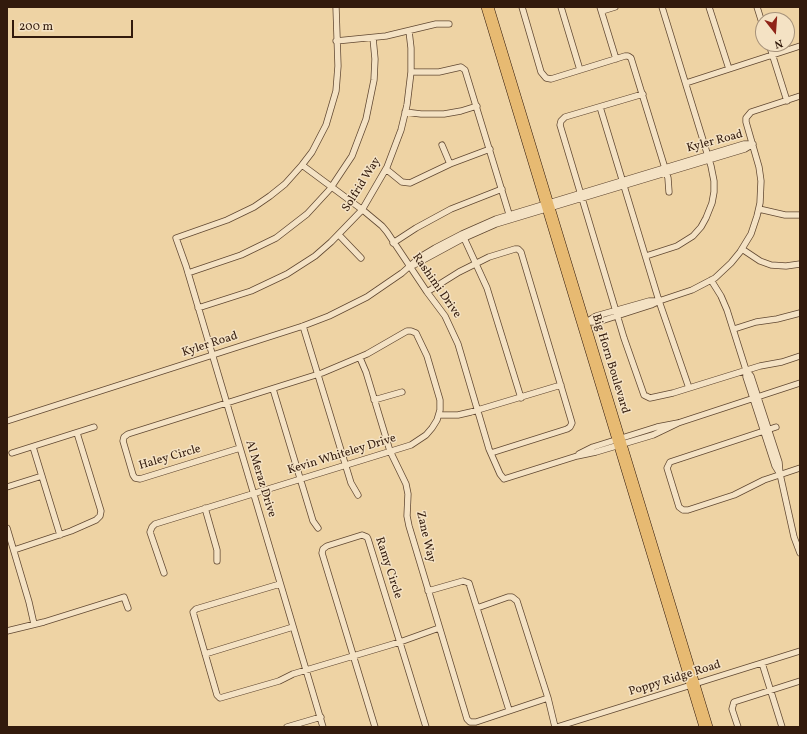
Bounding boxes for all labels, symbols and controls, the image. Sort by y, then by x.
scale bar [14,12,135,38]
north arrow [755,12,795,52]
text: 200 m [19,19,53,35]
text: N [772,35,784,51]
street label: Kyler Road [685,128,745,156]
street label: Solfrid Way [340,155,384,215]
street label: Rashimi Drive [408,251,464,321]
street label: Big Horn Boulevard [588,312,632,416]
street label: Kyler Road [180,329,240,361]
street label: Kevin Whiteley Drive [286,432,398,478]
street label: Al Meraz Drive [241,439,279,519]
street label: Haley Circle [137,442,203,474]
street label: Zane Way [412,510,438,564]
street label: Ramy Circle [371,535,405,601]
street label: Poppy Ridge Road [627,658,723,700]

